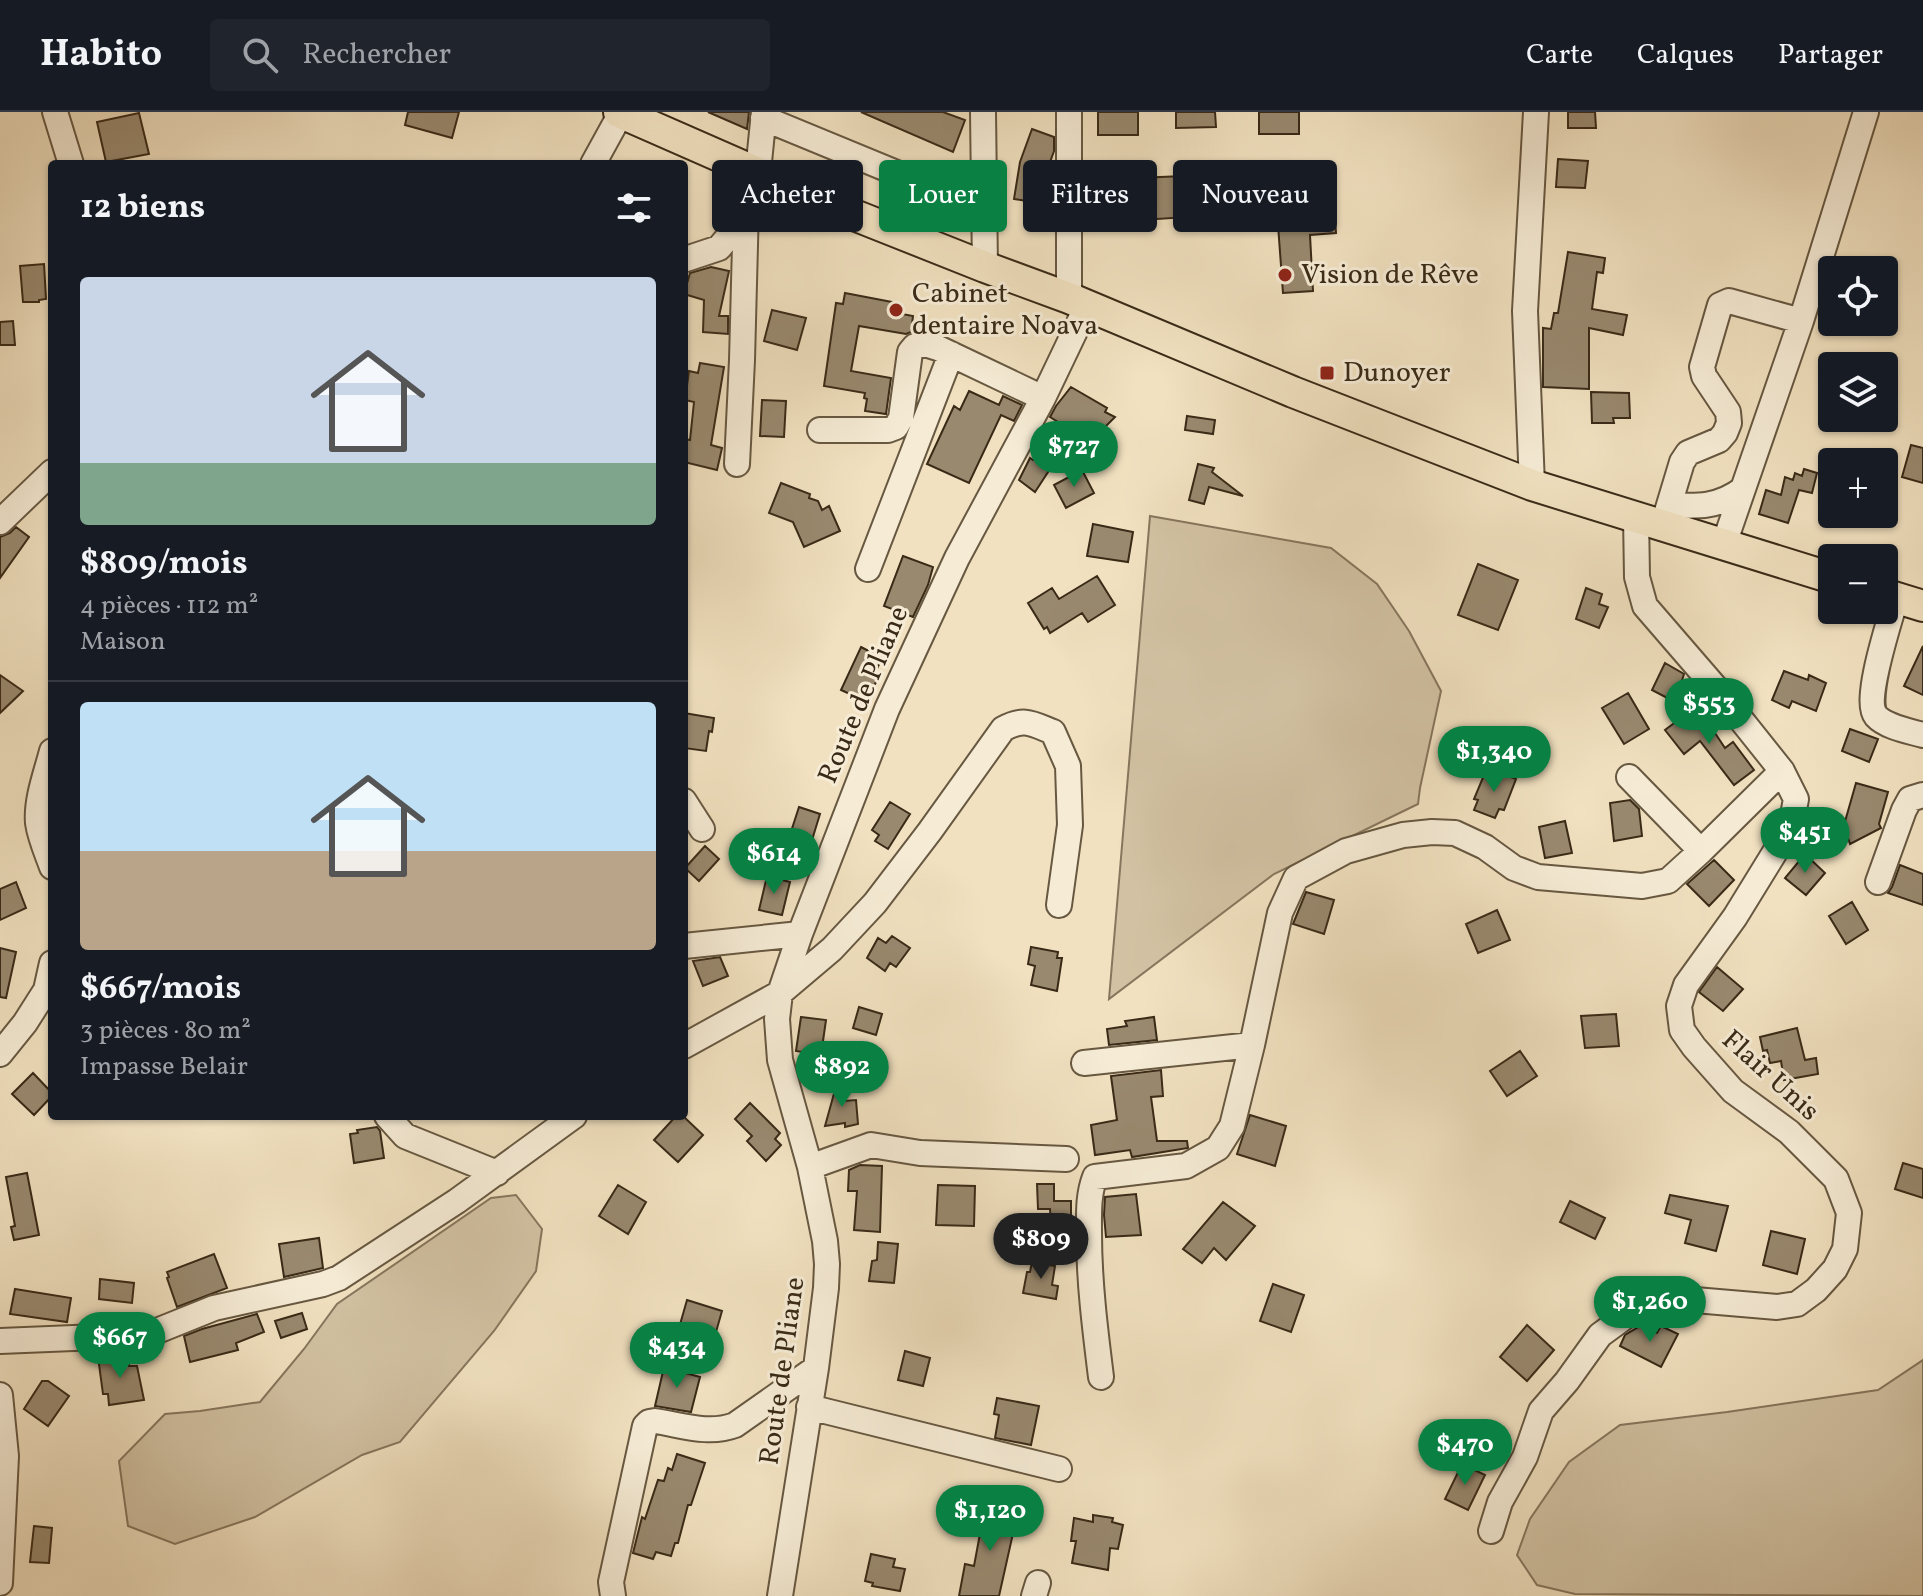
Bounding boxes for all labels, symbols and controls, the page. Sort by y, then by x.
search box [210,19,770,91]
text: Habito [40,29,162,82]
icon: search [238,33,282,77]
text: Rechercher [302,34,451,76]
text: Carte [1526,36,1593,75]
text: Calques [1637,36,1734,75]
text: Partager [1778,36,1883,75]
chip: Acheter [712,160,863,232]
chip: Louer [879,160,1007,232]
chip: Filtres [1023,160,1157,232]
chip: Nouveau [1173,160,1337,232]
text: 12 biens [80,185,205,232]
icon: filters [612,186,656,230]
place label: Vision de Rêve [1301,256,1479,295]
map controls [1818,256,1898,624]
button: locate [1818,256,1898,336]
marker: Vision de Rêve [1276,266,1294,284]
place label: Cabinet dentaire Noava [912,275,1098,346]
marker: Cabinet dentaire Noava [887,301,905,319]
icon: home [296,329,440,473]
button: layers [1818,352,1898,432]
place label: Dunoyer [1343,354,1451,393]
marker: Dunoyer [1318,364,1336,382]
pin: $727 [1027,421,1121,489]
text: $727 [1048,429,1100,465]
button: + [1818,448,1898,528]
text: $809/mois [80,541,248,588]
button: − [1818,544,1898,624]
text: 4 pièces · 112 m² [80,588,258,624]
street label: Route de Pliane [809,600,919,790]
text: Maison [80,624,165,660]
pin: $553 [1662,678,1756,746]
text: $553 [1683,686,1735,722]
pin: $1,340 [1429,726,1559,794]
text: $1,340 [1456,734,1532,770]
icon: home [296,754,440,898]
pin: $451 [1758,807,1852,875]
text: $451 [1779,815,1831,851]
pin: $614 [727,828,821,896]
text: $614 [747,836,802,872]
text: $667/mois [80,966,241,1013]
text: 3 pièces · 80 m² [80,1013,251,1049]
street label: Flair Unis [1712,1021,1828,1131]
pin: $892 [795,1041,889,1109]
text: Impasse Belair [80,1049,248,1085]
text: $892 [814,1049,870,1085]
pin: $809 [994,1213,1088,1281]
text: $809 [1011,1221,1071,1257]
street label: Route de Pliane [751,1275,815,1467]
pin: $1,260 [1585,1276,1715,1344]
text: $1,260 [1612,1284,1688,1320]
pin: $667 [73,1312,167,1380]
text: $667 [92,1320,148,1356]
pin: $434 [630,1322,724,1390]
text: $434 [648,1330,706,1366]
pin: $470 [1418,1419,1512,1487]
text: $470 [1436,1427,1494,1463]
pin: $1,120 [925,1485,1055,1553]
text: $1,120 [954,1493,1026,1529]

